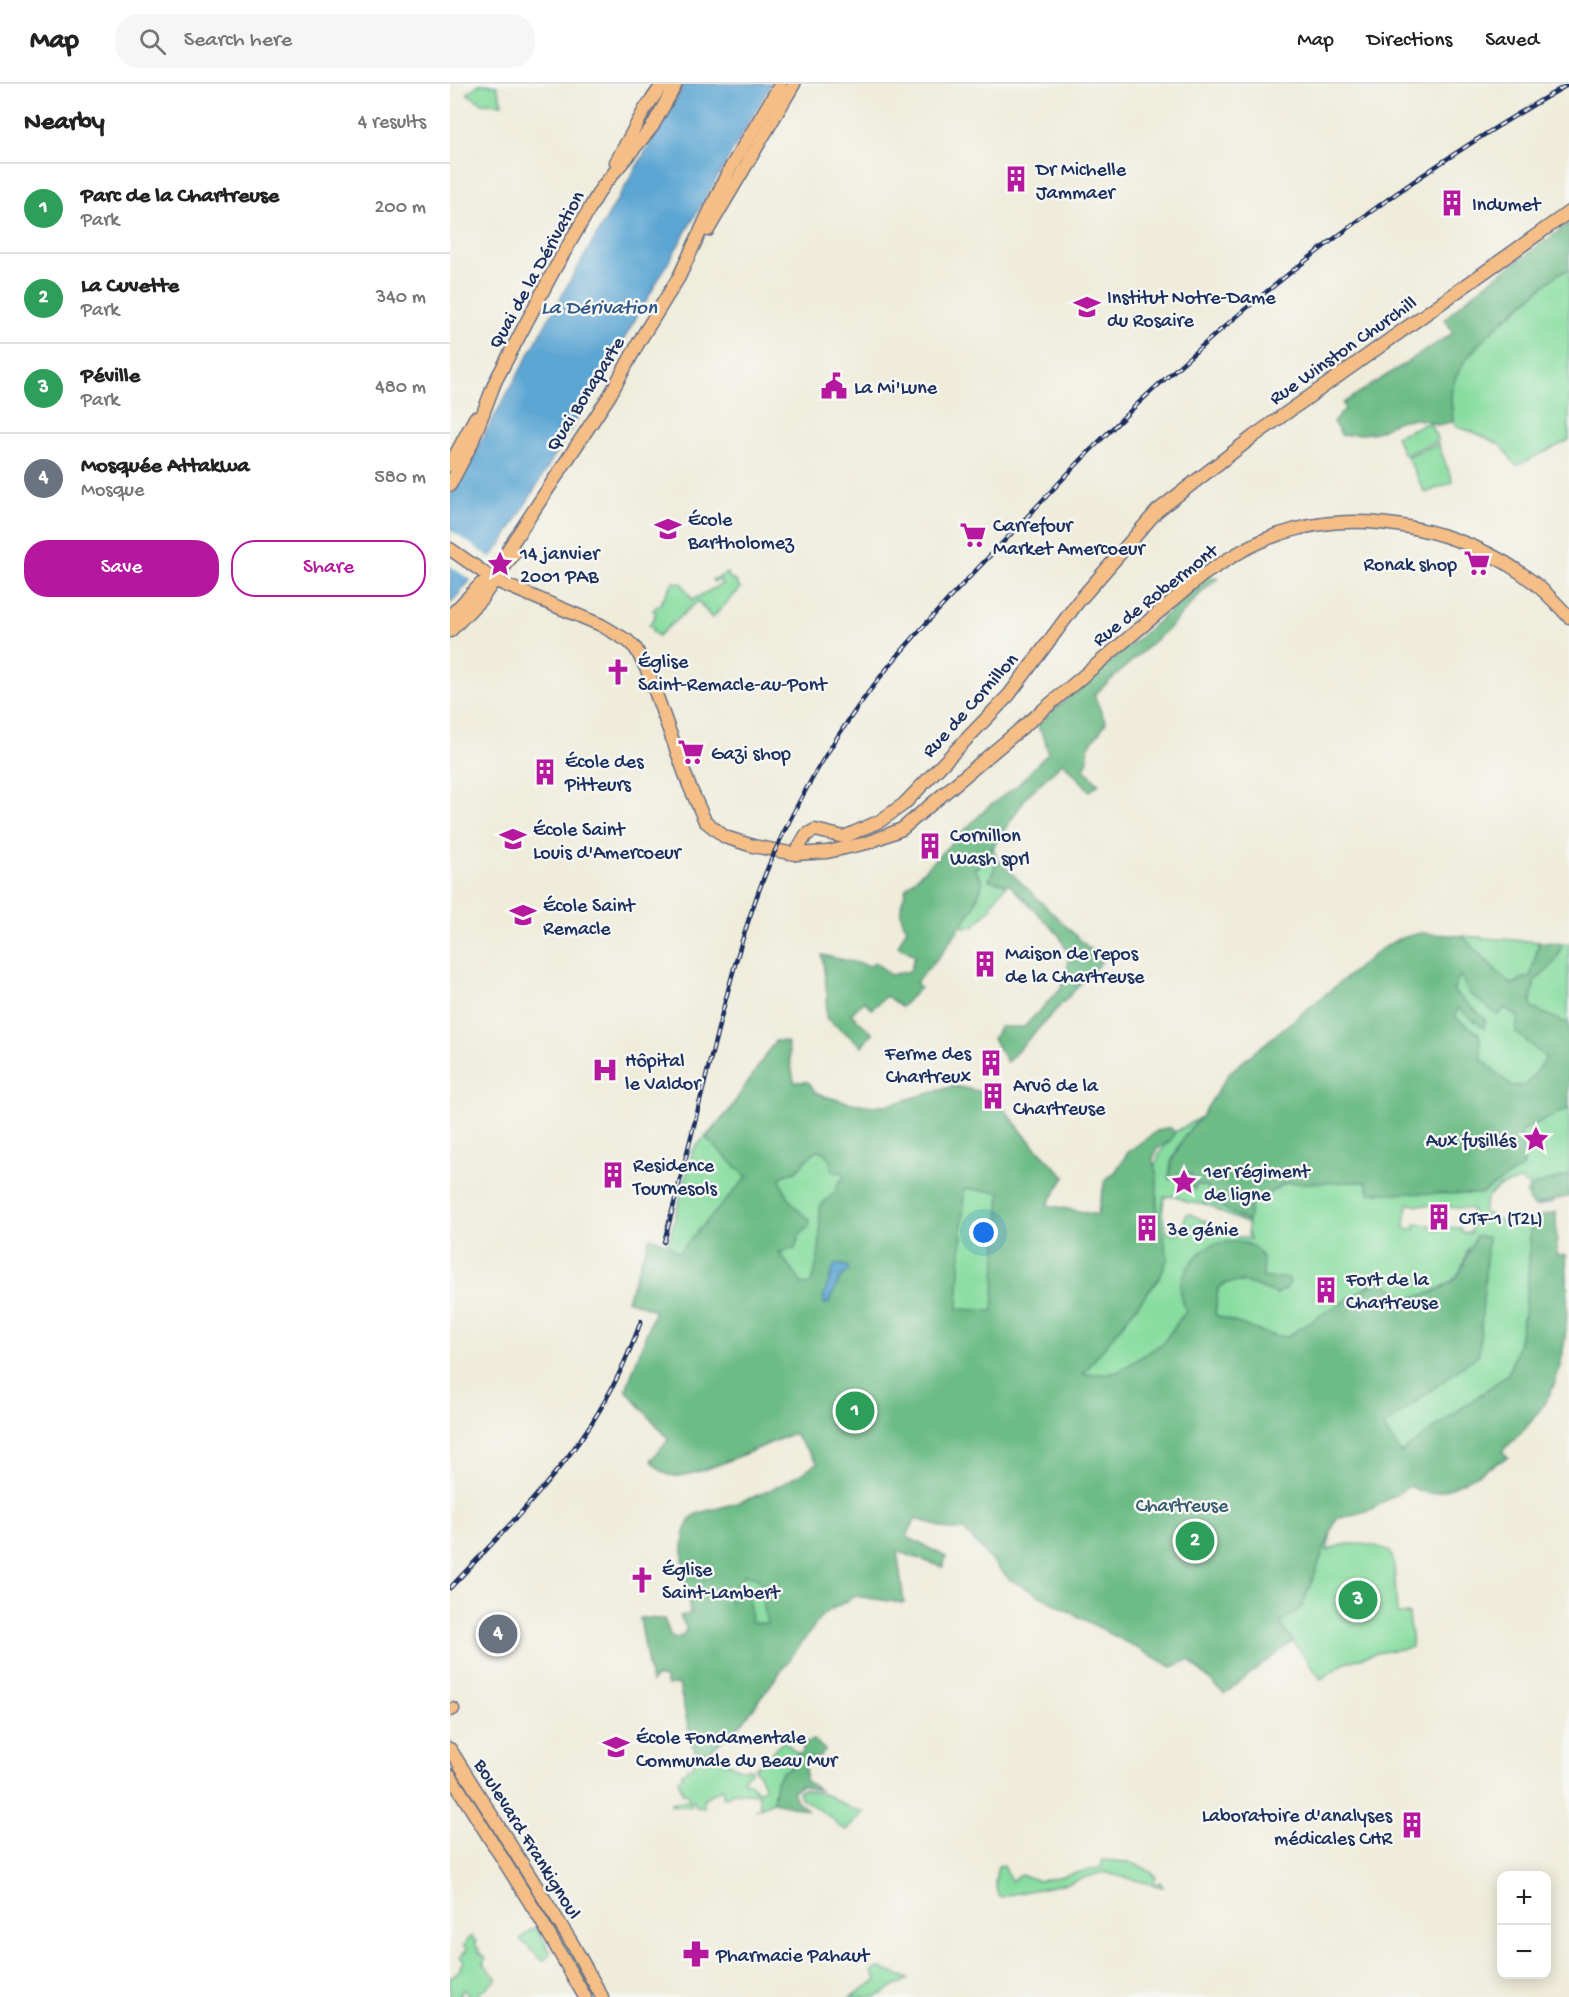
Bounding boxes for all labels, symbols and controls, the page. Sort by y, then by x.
search box [115,14,535,68]
text: Map [30,25,79,58]
icon: search [136,25,169,58]
text: Search here [184,28,292,54]
text: Map [1297,29,1334,54]
text: Directions [1367,29,1452,54]
text: Saved [1485,29,1539,54]
text: Nearby [24,108,105,139]
text: 4 results [358,112,426,135]
place label: Dr Michelle Jammaer [1034,160,1127,206]
building icon: Dr Michelle Jammaer [1001,164,1031,194]
text: Parc de la Chartreuse [81,184,279,210]
street label: Quai de la Dérivation [485,187,591,354]
building icon: Indumet [1437,188,1467,218]
place label: Indumet [1472,195,1542,218]
text: 1 [39,197,48,220]
text: 200 m [375,197,426,220]
text: Park [81,210,119,233]
text: La Cuvette [81,274,179,300]
text: 2 [39,287,48,310]
text: 340 m [376,287,426,310]
place label: Institut Notre-Dame du Rosaire [1107,288,1276,334]
school or university icon: Institut Notre-Dame du Rosaire [1072,292,1102,322]
street label: Rue Winston Churchill [1266,292,1422,411]
water label: La Dérivation [541,297,658,322]
text: Park [81,300,119,323]
street label: Quai Bonaparte [543,333,632,456]
text: Péville [81,364,140,390]
public building icon: La Mi'Lune [819,371,849,401]
text: 3 [38,377,49,400]
text: 480 m [375,377,426,400]
place label: La Mi'Lune [854,378,938,401]
text: Park [81,390,119,413]
text: Mosquée Attakwa [81,454,249,480]
text: 4 [39,467,48,490]
text: 580 m [374,467,426,490]
text: Mosque [81,480,144,503]
place label: École Bartholomez [687,509,795,556]
school or university icon: École Bartholomez [653,514,683,544]
place label: Carrefour Market Amercoeur [993,516,1146,562]
supermarket icon: Carrefour Market Amercoeur [958,520,988,550]
button: Save [24,540,219,597]
button: Share [231,540,426,597]
street label: Rue de Robermont [1089,540,1225,653]
place label: 14 janvier 2001 PAB [519,544,601,590]
supermarket icon: Ronak shop [1462,548,1492,578]
place icon: 14 janvier 2001 PAB [485,549,515,579]
place label: Ronak shop [1364,555,1457,578]
street label: Rue de Cornillon [919,649,1025,763]
place label: Église Saint-Remacle-au-Pont [638,651,828,698]
church icon: Église Saint-Remacle-au-Pont [603,657,633,687]
supermarket icon: Gazi shop [676,737,706,767]
place label: Gazi shop [711,744,791,767]
place label: École des Pitteurs [564,751,644,798]
building icon: École des Pitteurs [530,757,560,787]
place label: École Saint Louis d'Amercoeur [533,819,683,866]
school or university icon: École Saint Louis d'Amercoeur [498,824,528,854]
place label: Cornillon Wash sprl [950,826,1030,872]
building icon: Cornillon Wash sprl [915,831,945,861]
place label: École Saint Remacle [543,895,636,942]
school or university icon: École Saint Remacle [508,900,538,930]
place label: Maison de repos de la Chartreuse [1005,944,1145,990]
building icon: Maison de repos de la Chartreuse [970,949,1000,979]
place label: Ferme des Chartreux [884,1044,972,1090]
building icon: Ferme des Chartreux [976,1048,1006,1078]
place label: Hôpital le Valdor [625,1051,702,1097]
hospital icon: Hôpital le Valdor [590,1055,620,1085]
place label: Arvô de la Chartreuse [1013,1076,1106,1122]
building icon: Arvô de la Chartreuse [978,1081,1008,1111]
place icon: Aux fusillés [1521,1124,1551,1154]
place label: Aux fusillés [1426,1131,1517,1154]
place label: Residence Tournesols [632,1156,718,1202]
building icon: Residence Tournesols [598,1160,628,1190]
place label: 1er régiment de ligne [1203,1162,1311,1208]
place icon: 1er régiment de ligne [1169,1167,1199,1197]
building icon: CTF-1 (T2L) [1424,1202,1454,1232]
place label: CTF-1 (T2L) [1459,1209,1543,1232]
building icon: 3e génie [1132,1213,1162,1243]
your location [969,1218,998,1247]
place label: 3e génie [1166,1220,1239,1243]
place label: Fort de la Chartreuse [1345,1270,1439,1316]
building icon: Fort de la Chartreuse [1311,1275,1341,1305]
pin: 1 [836,1388,874,1434]
park label: Chartreuse [1136,1496,1229,1519]
pin: 2 [1176,1518,1214,1564]
place label: Église Saint-Lambert [662,1559,781,1606]
church icon: Église Saint-Lambert [627,1565,657,1595]
pin: 3 [1338,1578,1378,1622]
pin: 4 [478,1612,518,1656]
place label: École Fondamentale Communale du Beau Mur [636,1727,839,1774]
school or university icon: École Fondamentale Communale du Beau Mur [601,1732,631,1762]
street label: Boulevard Frankignoul [467,1755,585,1924]
place label: Laboratoire d'analyses médicales CHR [1202,1806,1394,1852]
building icon: Laboratoire d'analyses médicales CHR [1397,1810,1427,1840]
map controls [1497,1871,1551,1979]
button: + [1497,1871,1551,1925]
button: − [1497,1925,1551,1979]
pharmacy icon: Pharmacie Pahaut [681,1939,711,1969]
place label: Pharmacie Pahaut [715,1946,871,1969]

